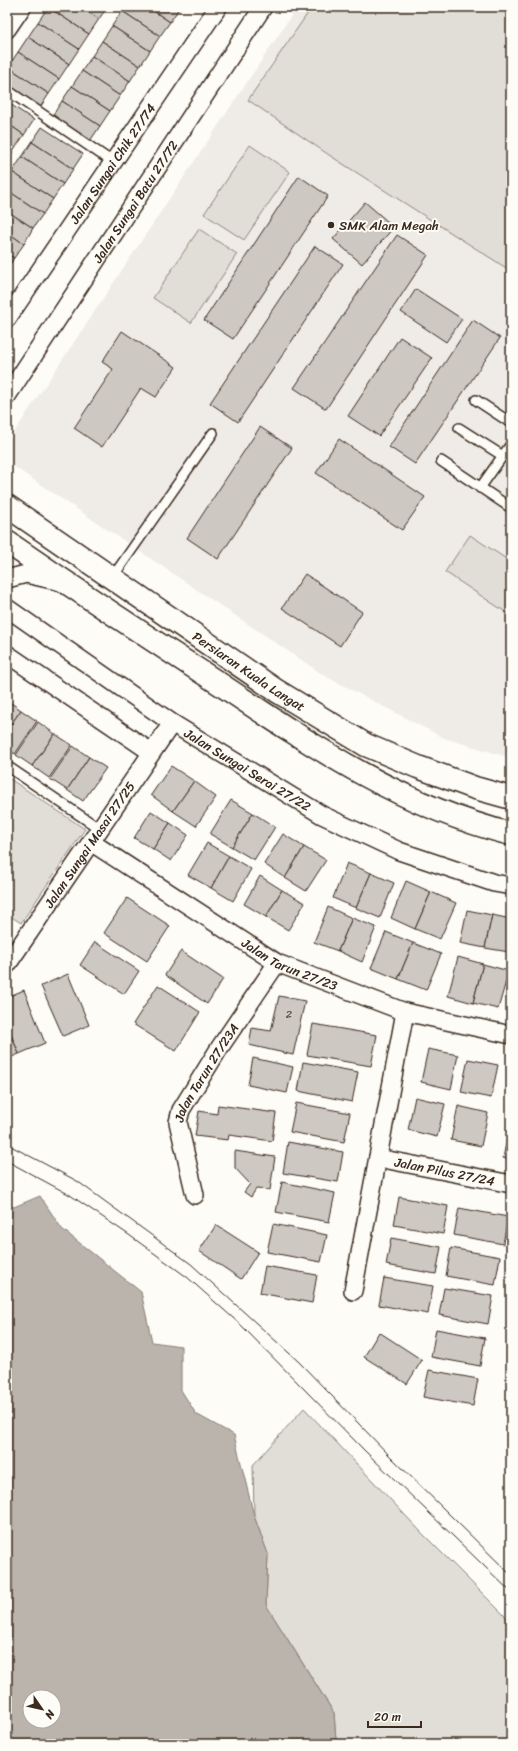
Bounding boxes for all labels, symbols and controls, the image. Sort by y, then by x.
street label: Jalan Sungai Chik 27/74 [63,98,161,229]
street label: Jalan Sungai Batu 27/72 [86,135,184,268]
place label: SMK Alam Megah [339,214,439,237]
marker: SMK Alam Megah [326,220,336,230]
street label: Persiaran Kuala Langat [188,625,310,717]
street label: Jalan Sungai Serai 27/22 [179,721,316,818]
street label: Jalan Sungai Masai 27/25 [37,776,141,913]
street label: Jalan Tarun 27/23 [236,931,341,997]
house number: 2 [286,1005,293,1024]
street label: Jalan Tarun 27/23A [167,1018,245,1125]
street label: Jalan Pilus 27/24 [392,1150,497,1192]
north arrow [22,1689,62,1729]
scale bar [368,1703,421,1729]
text: N [40,1705,60,1723]
text: 20 m [374,1706,401,1728]

